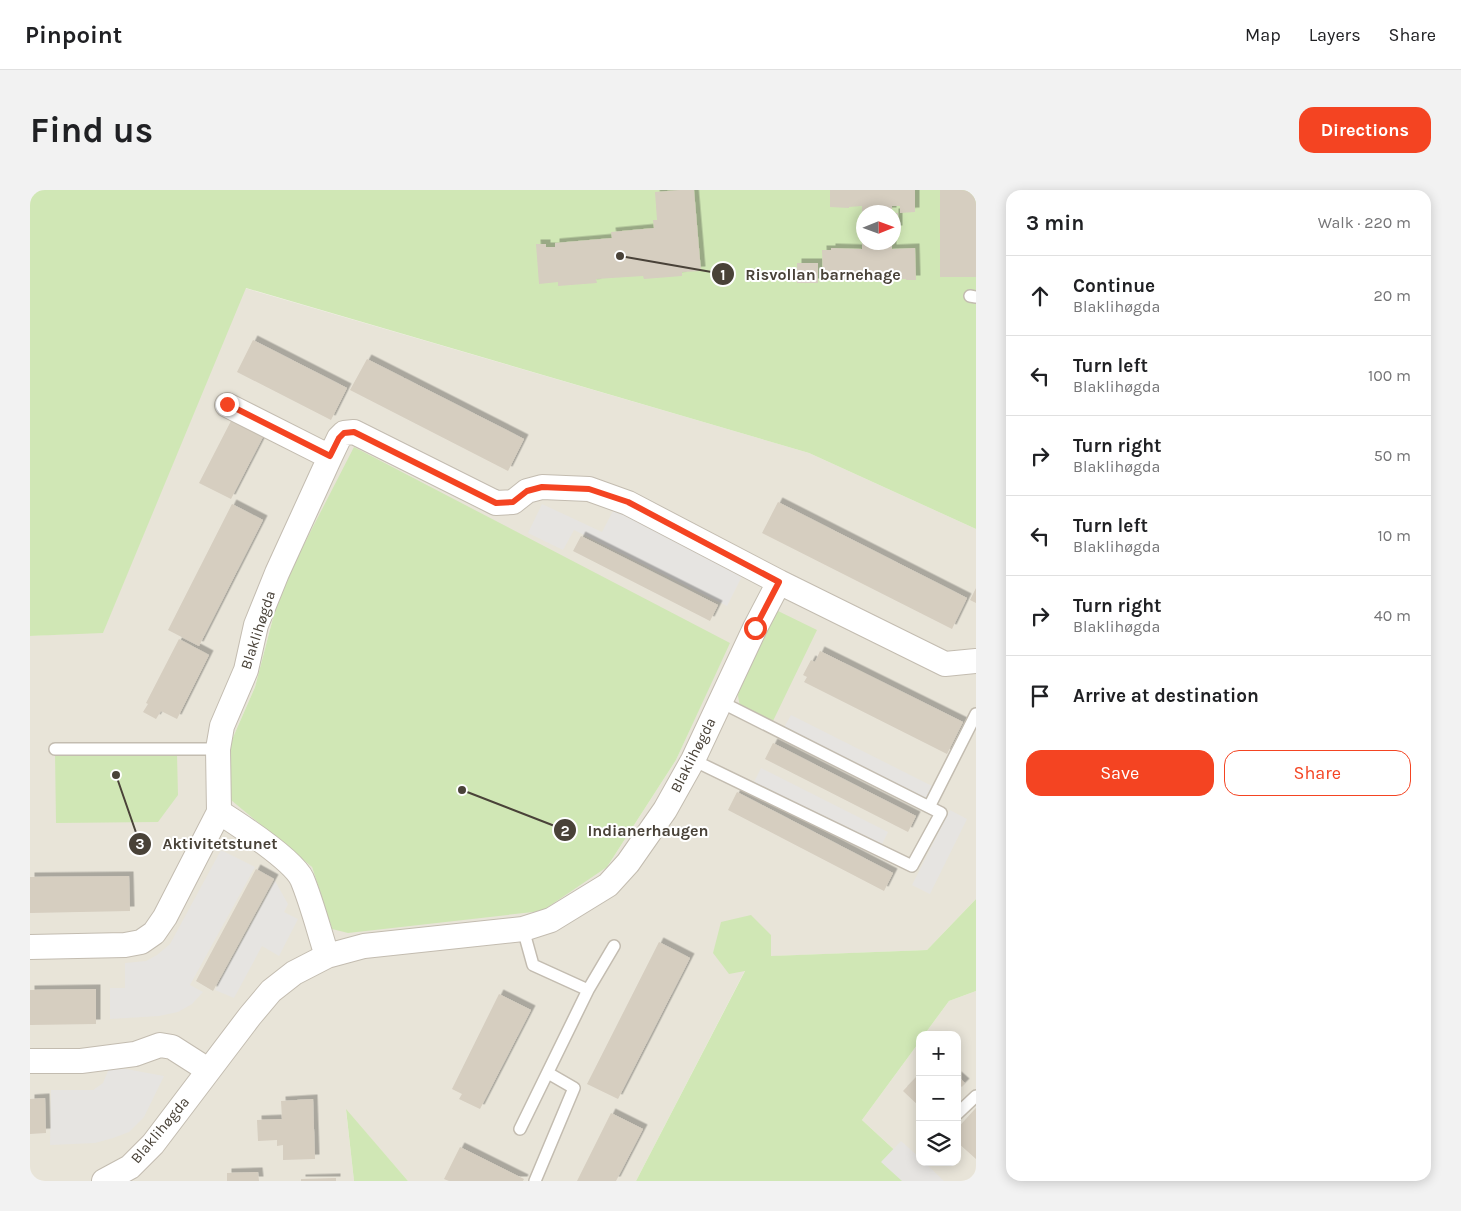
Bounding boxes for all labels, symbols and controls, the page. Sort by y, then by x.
text: Pinpoint [25,21,122,49]
text: Map [1245,24,1281,46]
text: Layers [1309,24,1361,46]
text: Share [1389,24,1436,46]
button: Directions [1299,107,1431,153]
text: Find us [30,110,153,151]
north arrow [856,205,901,250]
text: 3 min [1026,211,1084,235]
text: Walk · 220 m [1318,213,1411,232]
callout: Risvollan barnehage [710,259,911,290]
text: Risvollan barnehage [745,265,901,284]
text: 1 [720,266,726,284]
text: Continue [1073,275,1155,297]
icon: ahead [1026,282,1054,310]
text: 20 m [1373,286,1411,305]
text: Blaklihøgda [1073,297,1160,316]
text: Turn left [1073,355,1148,377]
icon: left [1026,362,1054,390]
text: 100 m [1368,366,1411,385]
text: Blaklihøgda [1073,377,1160,396]
route end [216,393,239,416]
text: Turn right [1073,435,1162,457]
icon: right [1026,442,1054,470]
text: 50 m [1374,446,1411,465]
text: Blaklihøgda [1073,457,1160,476]
text: Turn left [1073,515,1148,537]
icon: left [1026,522,1054,550]
text: 10 m [1377,526,1411,545]
text: Blaklihøgda [1073,537,1160,556]
street label: Blaklihøgda [237,588,279,672]
text: Turn right [1073,595,1162,617]
icon: right [1026,602,1054,630]
text: 40 m [1374,606,1411,625]
route start [744,617,767,640]
text: Blaklihøgda [1073,617,1160,636]
icon: arrive [1026,682,1054,710]
text: Arrive at destination [1073,685,1259,707]
street label: Blaklihøgda [666,714,720,796]
button: Save [1026,750,1214,796]
button: Share [1224,750,1411,796]
callout: Indianerhaugen [553,815,719,846]
text: Indianerhaugen [587,821,709,840]
text: 2 [560,822,570,840]
callout: Aktivitetstunet [127,828,287,859]
text: Aktivitetstunet [162,834,278,853]
text: 3 [135,835,145,853]
map controls [916,1031,961,1166]
button: + [916,1031,961,1076]
button: − [916,1076,961,1121]
street label: Blaklihøgda [127,1093,193,1167]
button: layers [916,1121,961,1166]

